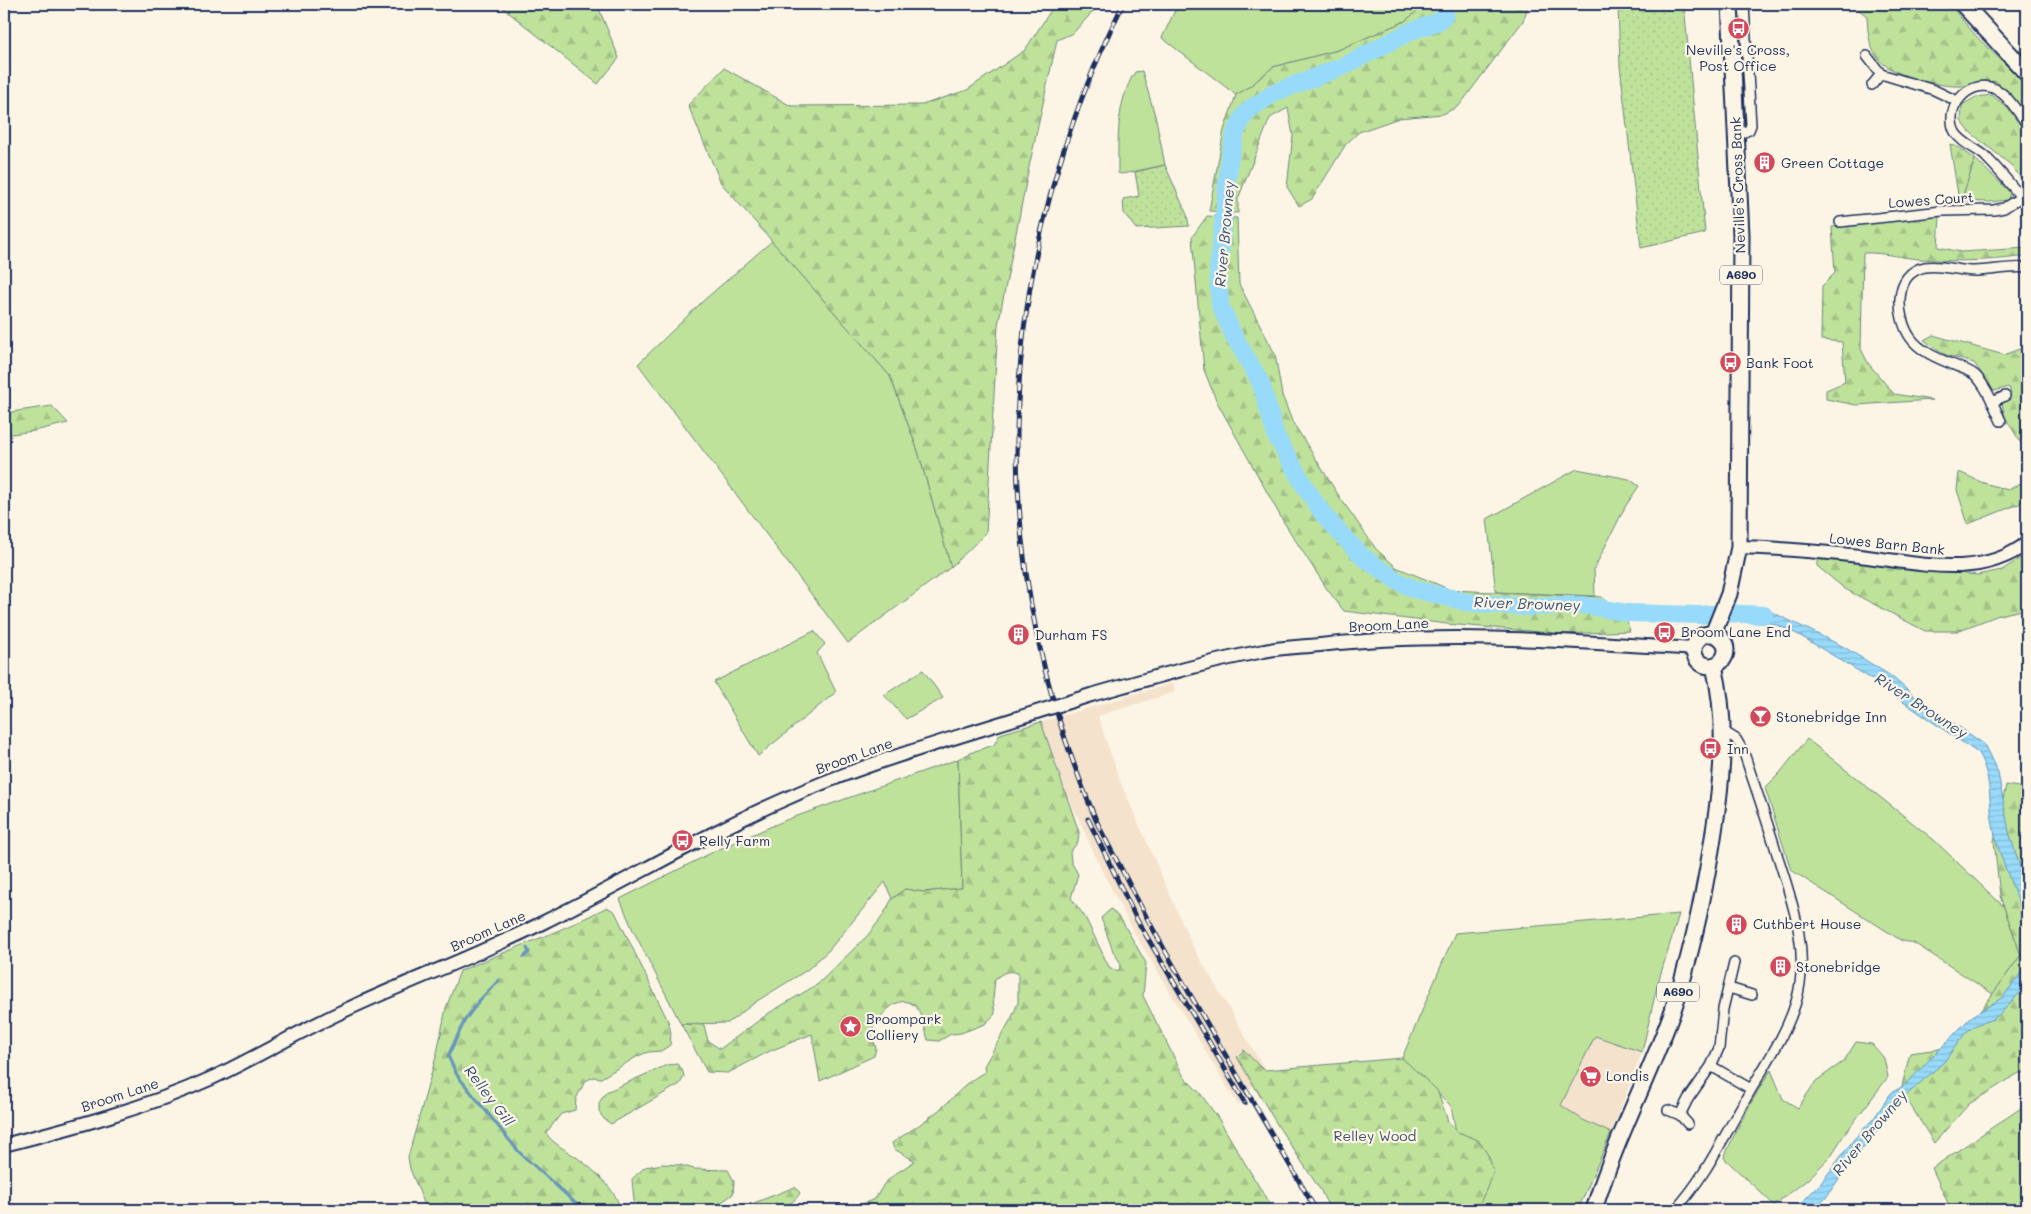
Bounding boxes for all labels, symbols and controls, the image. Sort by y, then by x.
bus stop icon: Neville's Cross, Post Office [1726,16,1750,40]
place label: Neville's Cross, Post Office [1686,40,1790,75]
street label: Neville's Cross Bank [1726,116,1749,254]
building icon: Green Cottage [1753,151,1777,175]
place label: Green Cottage [1781,153,1884,172]
water label: River Browney [1209,180,1239,288]
street label: Lowes Court [1888,187,1974,212]
road number: A690 [1720,266,1762,284]
bus stop icon: Bank Foot [1718,351,1742,375]
place label: Bank Foot [1746,353,1814,372]
street label: Lowes Barn Bank [1828,528,1946,559]
water label: River Browney [1473,591,1581,615]
street label: Broom Lane [1348,613,1430,636]
bus stop icon: Broom Lane End [1653,620,1677,644]
place label: Broom Lane End [1681,622,1791,641]
building icon: Durham FS [1007,623,1031,647]
place label: Durham FS [1035,625,1107,644]
water label: River Browney [1871,668,1972,743]
bar icon: Stonebridge Inn [1748,705,1772,729]
place label: Stonebridge Inn [1776,707,1887,726]
street label: Broom Lane [813,733,895,778]
bus stop icon: Inn [1699,737,1723,761]
place label: Inn [1727,739,1749,758]
bus stop icon: Relly Farm [671,829,695,853]
place label: Relly Farm [699,831,770,850]
street label: Broom Lane [447,905,528,956]
building icon: Cuthbert House [1725,912,1749,936]
place label: Cuthbert House [1753,914,1861,933]
building icon: Stonebridge [1768,955,1792,979]
place label: Stonebridge [1796,957,1881,976]
road number: A690 [1657,982,1699,1002]
place label: Broompark Colliery [866,1009,941,1044]
place icon: Broompark Colliery [838,1015,862,1039]
water label: Relley Gill [460,1061,519,1130]
supermarket icon: Londis [1578,1064,1602,1088]
place label: Londis [1606,1066,1649,1085]
street label: Broom Lane [79,1073,161,1116]
water label: River Browney [1827,1085,1911,1180]
park label: Relley Wood [1334,1126,1417,1145]

